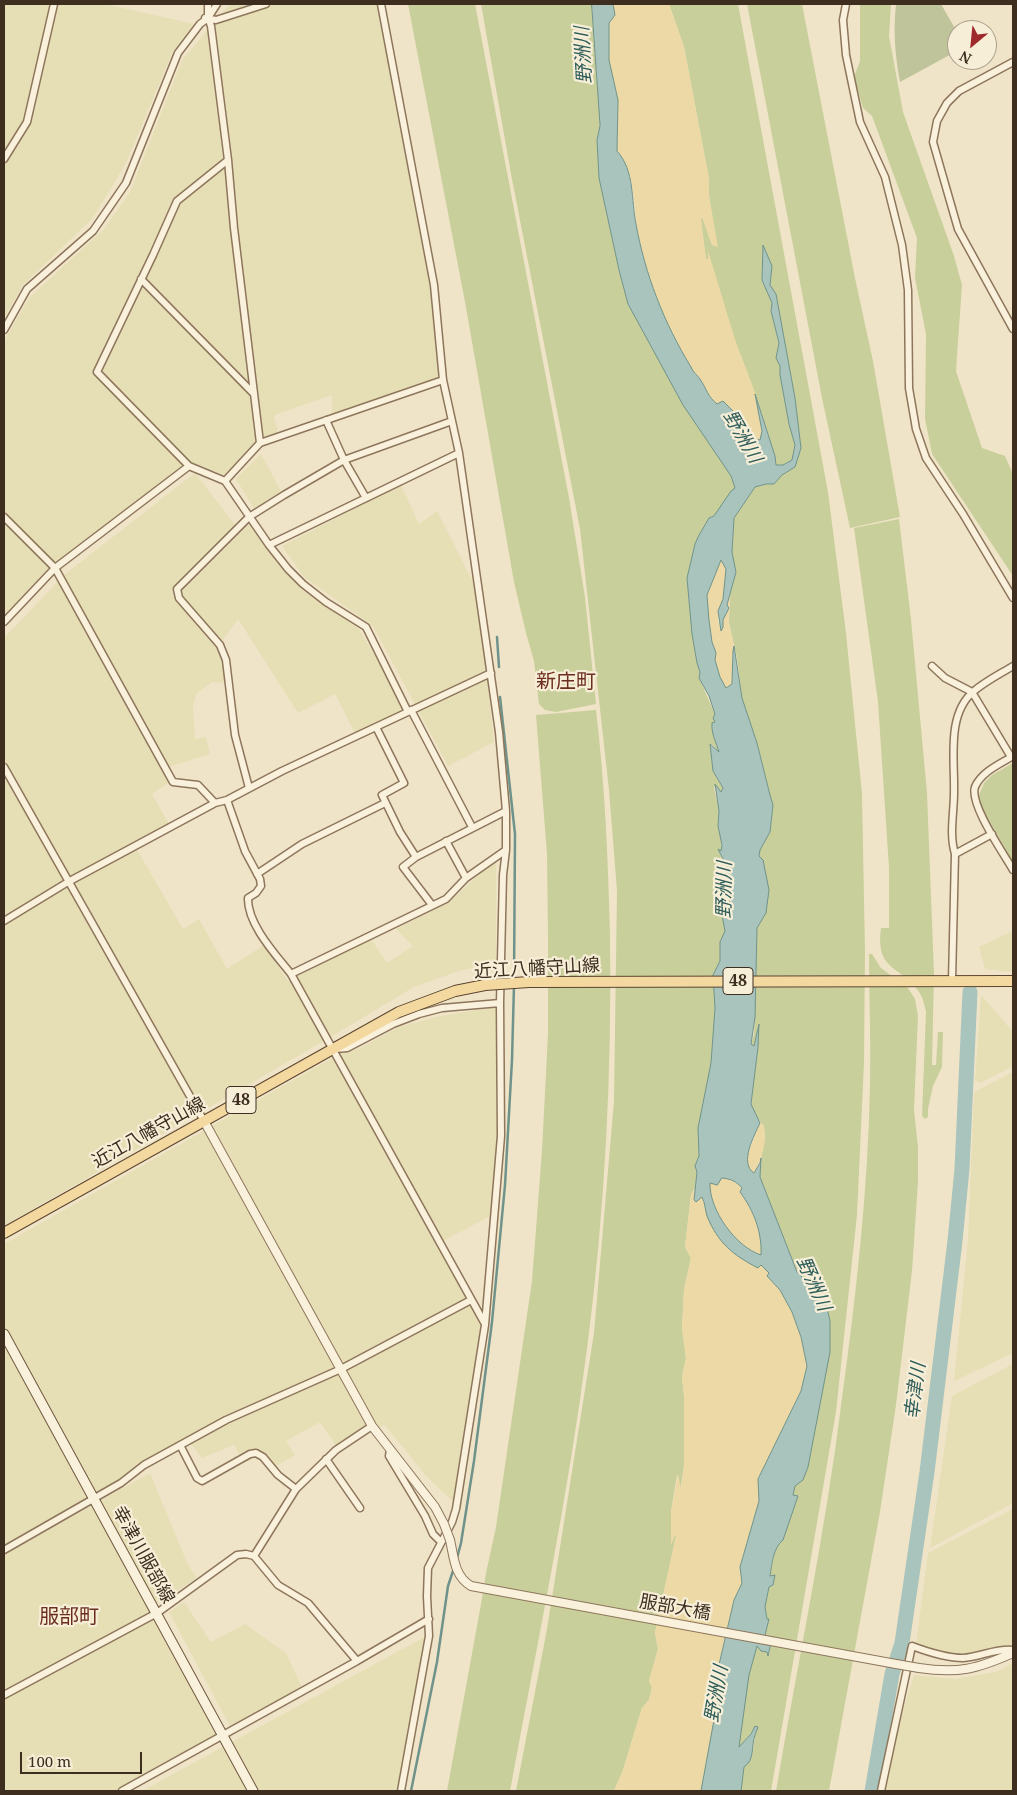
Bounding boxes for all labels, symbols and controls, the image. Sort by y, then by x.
north arrow [947,20,997,70]
water label: 野洲川 [571,26,597,84]
text: N [956,47,975,69]
water label: 野洲川 [718,407,766,467]
district label: 新庄町 [536,670,596,694]
water label: 野洲川 [713,861,737,919]
street label: 近江八幡守山線 [474,955,600,983]
road number: 48 [723,968,753,994]
road number: 48 [226,1086,256,1114]
street label: 近江八幡守山線 [89,1093,209,1173]
water label: 野洲川 [791,1253,835,1315]
water label: 幸津川 [901,1361,931,1421]
street label: 幸津川服部線 [107,1503,179,1607]
street label: 服部大橋 [638,1591,712,1625]
district label: 服部町 [39,1605,99,1629]
water label: 野洲川 [701,1664,733,1724]
scale bar [22,1742,145,1774]
text: 100 m [28,1751,71,1771]

